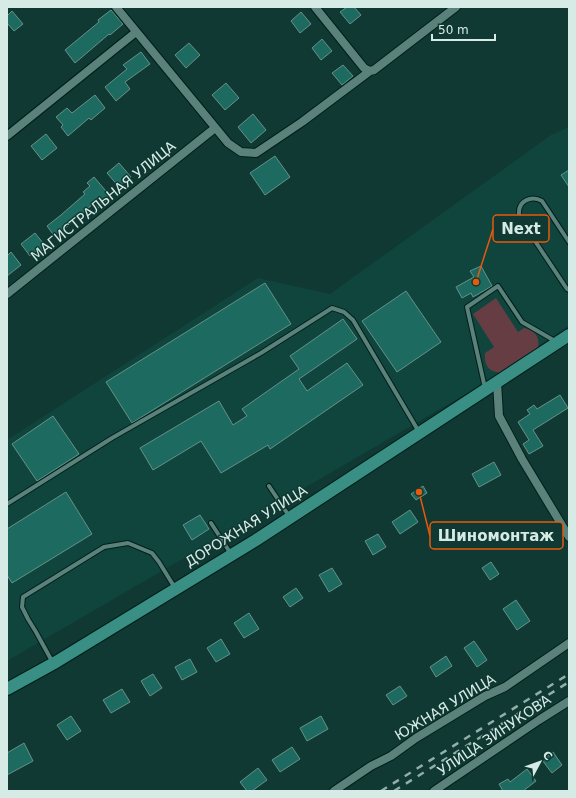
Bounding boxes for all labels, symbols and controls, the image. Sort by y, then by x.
scale bar [432,16,495,42]
text: 50 m [438,23,469,37]
street label: МАГИСТРАЛЬНАЯ УЛИЦА [27,137,179,264]
callout: Next [493,215,549,242]
text: Next [501,220,541,238]
street label: ДОРОЖНАЯ УЛИЦА [182,482,310,570]
callout: Шиномонтаж [430,522,563,549]
text: Шиномонтаж [438,527,554,545]
street label: ЮЖНАЯ УЛИЦА [392,670,499,743]
street label: УЛИЦА ЗИНУКОВА [434,691,554,779]
north arrow [520,742,560,782]
text: С [540,748,555,763]

